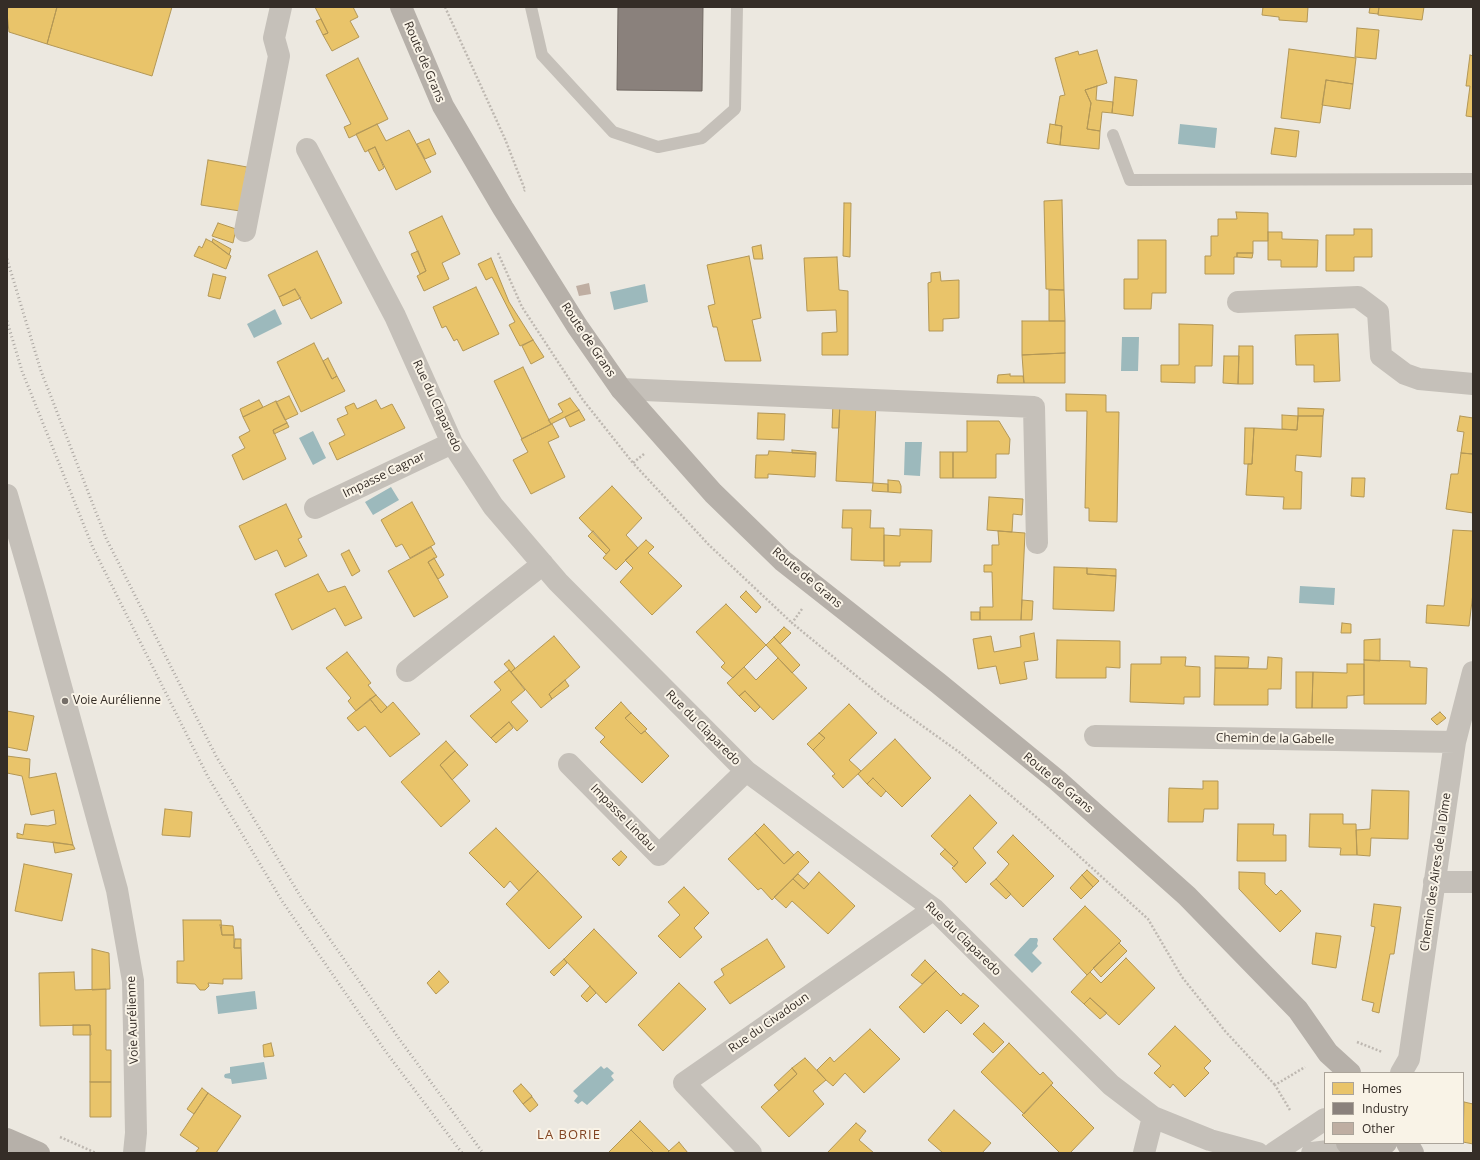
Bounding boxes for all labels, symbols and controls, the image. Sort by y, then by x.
street label: Route de Grans [400,19,448,105]
street label: Route de Grans [558,300,618,380]
street label: Rue du Claparedo [409,358,465,454]
street label: Impasse Cagnar [341,449,427,501]
street label: Route de Grans [769,545,845,611]
street label: Rue du Claparedo [663,688,743,768]
place label: Voie Aurélienne [73,694,161,708]
marker: Voie Aurélienne [60,696,70,706]
street label: Chemin de la Gabelle [1216,731,1334,747]
street label: Route de Grans [1020,750,1096,816]
street label: Impasse Lindau [587,781,659,855]
street label: Chemin des Aires de la Dîme [1418,792,1454,952]
street label: Rue du Claparedo [922,899,1004,979]
street label: Voie Aurélienne [124,976,142,1064]
street label: Rue du Civadoun [726,990,812,1056]
legend [1324,1072,1464,1144]
text: Homes [1362,1080,1402,1097]
text: Industry [1362,1100,1408,1117]
text: Other [1362,1120,1395,1137]
district label: LA BORIE [537,1127,601,1143]

